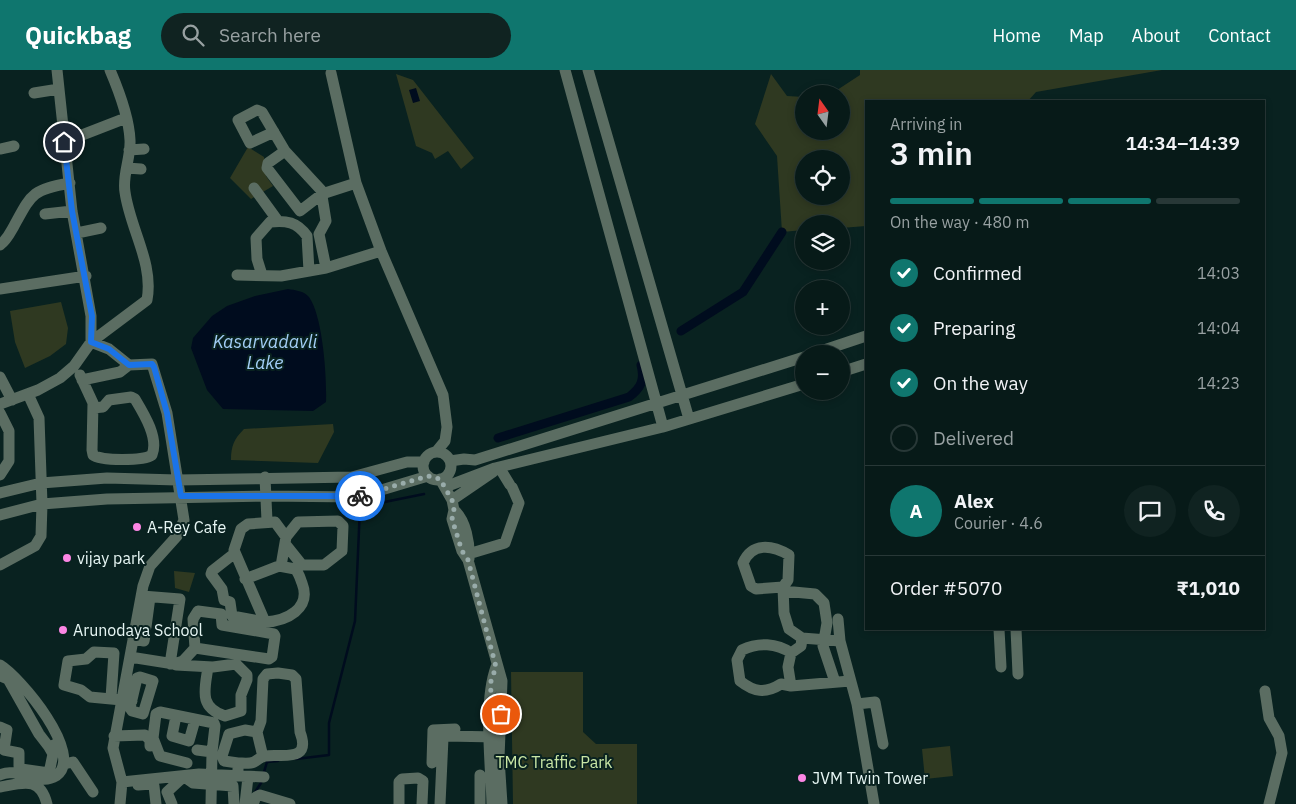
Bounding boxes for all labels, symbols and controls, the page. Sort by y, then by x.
search box [161,13,511,58]
text: Quickbag [25,19,131,51]
icon: search [179,21,207,49]
text: Search here [219,23,321,47]
text: Home [993,24,1041,47]
text: Map [1069,24,1104,47]
text: About [1132,24,1180,47]
text: Contact [1208,24,1271,47]
north arrow [795,85,850,140]
map controls [795,85,850,400]
text: Arriving in [890,114,962,134]
pin [43,121,85,163]
icon: home [50,128,78,156]
text: 14:34–14:39 [1126,131,1240,155]
text: 3 min [890,132,973,174]
button: locate [795,150,850,205]
text: On the way · 480 m [890,212,1029,232]
button: layers [795,215,850,270]
icon: check [890,259,918,287]
text: Confirmed [933,261,1022,285]
text: 14:03 [1197,263,1240,283]
button: + [795,280,850,335]
icon: check [890,314,918,342]
text: Preparing [933,316,1015,340]
text: 14:04 [1197,318,1240,338]
water label: Kasarvadavli Lake [213,330,318,374]
button: − [795,345,850,400]
icon: check [890,369,918,397]
text: On the way [933,371,1028,395]
text: 14:23 [1197,373,1240,393]
text: Delivered [933,426,1014,450]
courier [335,471,385,521]
icon: bike [346,482,374,510]
button: chat [1124,485,1176,537]
button: phone [1188,485,1240,537]
text: Alex [954,489,994,513]
text: A [909,499,923,523]
text: Courier · 4.6 [954,513,1043,533]
place label: A-Rey Cafe [147,517,226,537]
marker: A-Rey Cafe [131,521,143,533]
place label: vijay park [77,548,146,568]
marker: vijay park [61,552,73,564]
text: Order #5070 [890,576,1002,600]
text: ₹1,010 [1177,576,1240,600]
place label: Arunodaya School [73,620,203,640]
marker: Arunodaya School [57,624,69,636]
pin [480,693,522,735]
icon: bag [487,700,515,728]
park label: TMC Traffic Park [495,752,613,772]
place label: JVM Twin Tower [812,768,928,788]
marker: JVM Twin Tower [796,772,808,784]

